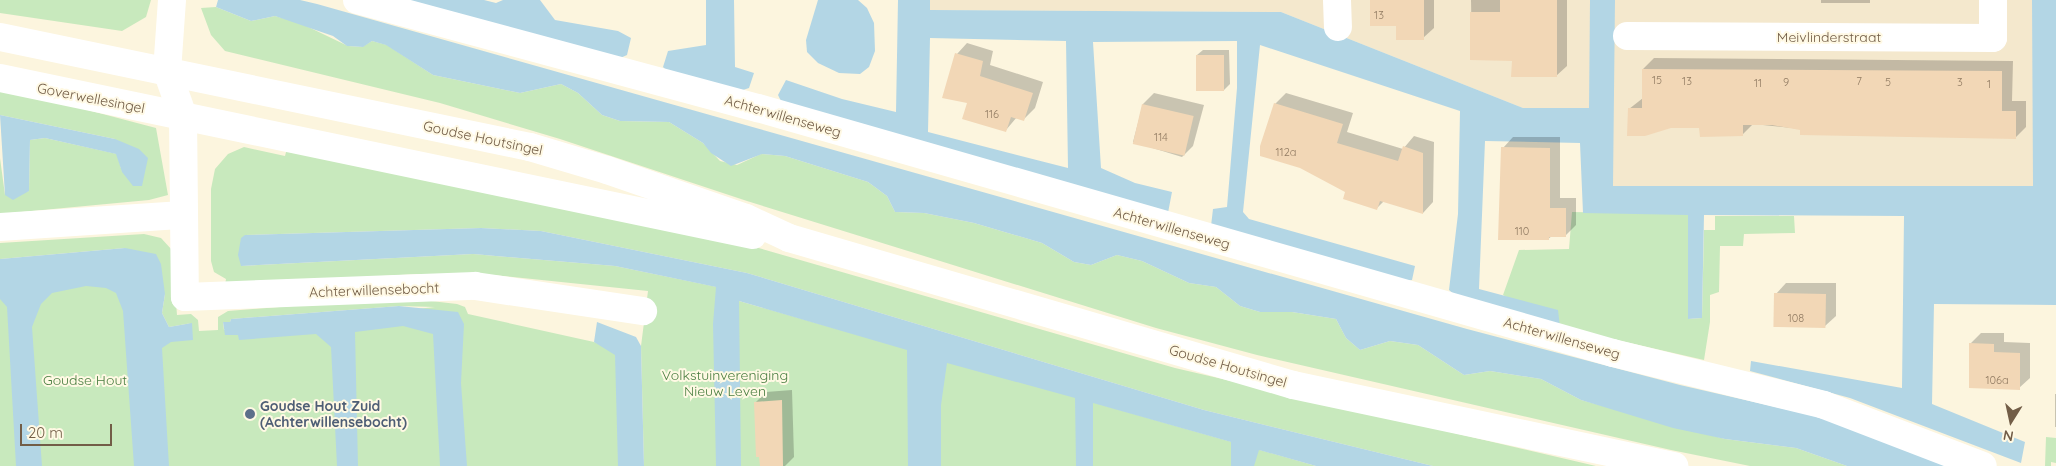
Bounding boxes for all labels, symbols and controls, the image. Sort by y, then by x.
house number: 13 [1374,8,1384,22]
street label: Meivlinderstraat [1777,29,1881,45]
house number: 15 [1652,73,1662,87]
house number: 13 [1682,74,1692,88]
house number: 7 [1856,74,1862,88]
house number: 9 [1783,75,1789,89]
house number: 5 [1885,75,1891,89]
house number: 3 [1957,75,1963,89]
house number: 11 [1754,76,1762,90]
house number: 1 [1987,77,1991,91]
street label: Goverwellesingel [36,79,146,117]
street label: Achterwillenseweg [723,91,843,141]
house number: 116 [985,107,999,121]
street label: Goudse Houtsingel [422,117,544,159]
house number: 114 [1154,130,1168,144]
house number: 112a [1276,145,1296,159]
street label: Achterwillenseweg [1112,203,1232,253]
house number: 110 [1515,224,1529,238]
street label: Achterwillensebocht [309,279,439,301]
house number: 108 [1788,311,1804,325]
street label: Achterwillenseweg [1502,313,1622,363]
street label: Goudse Houtsingel [1167,341,1289,391]
park label: Volkstuinvereniging Nieuw Leven [662,367,788,400]
park label: Goudse Hout [43,372,127,388]
house number: 106a [1985,373,2009,387]
north arrow [1986,396,2036,446]
place label: Goudse Hout Zuid (Achterwillensebocht) [260,398,407,431]
marker: Goudse Hout Zuid (Achterwillensebocht) [244,408,256,420]
scale bar [22,414,115,446]
text: 20 m [28,423,63,442]
text: N [2002,426,2015,446]

